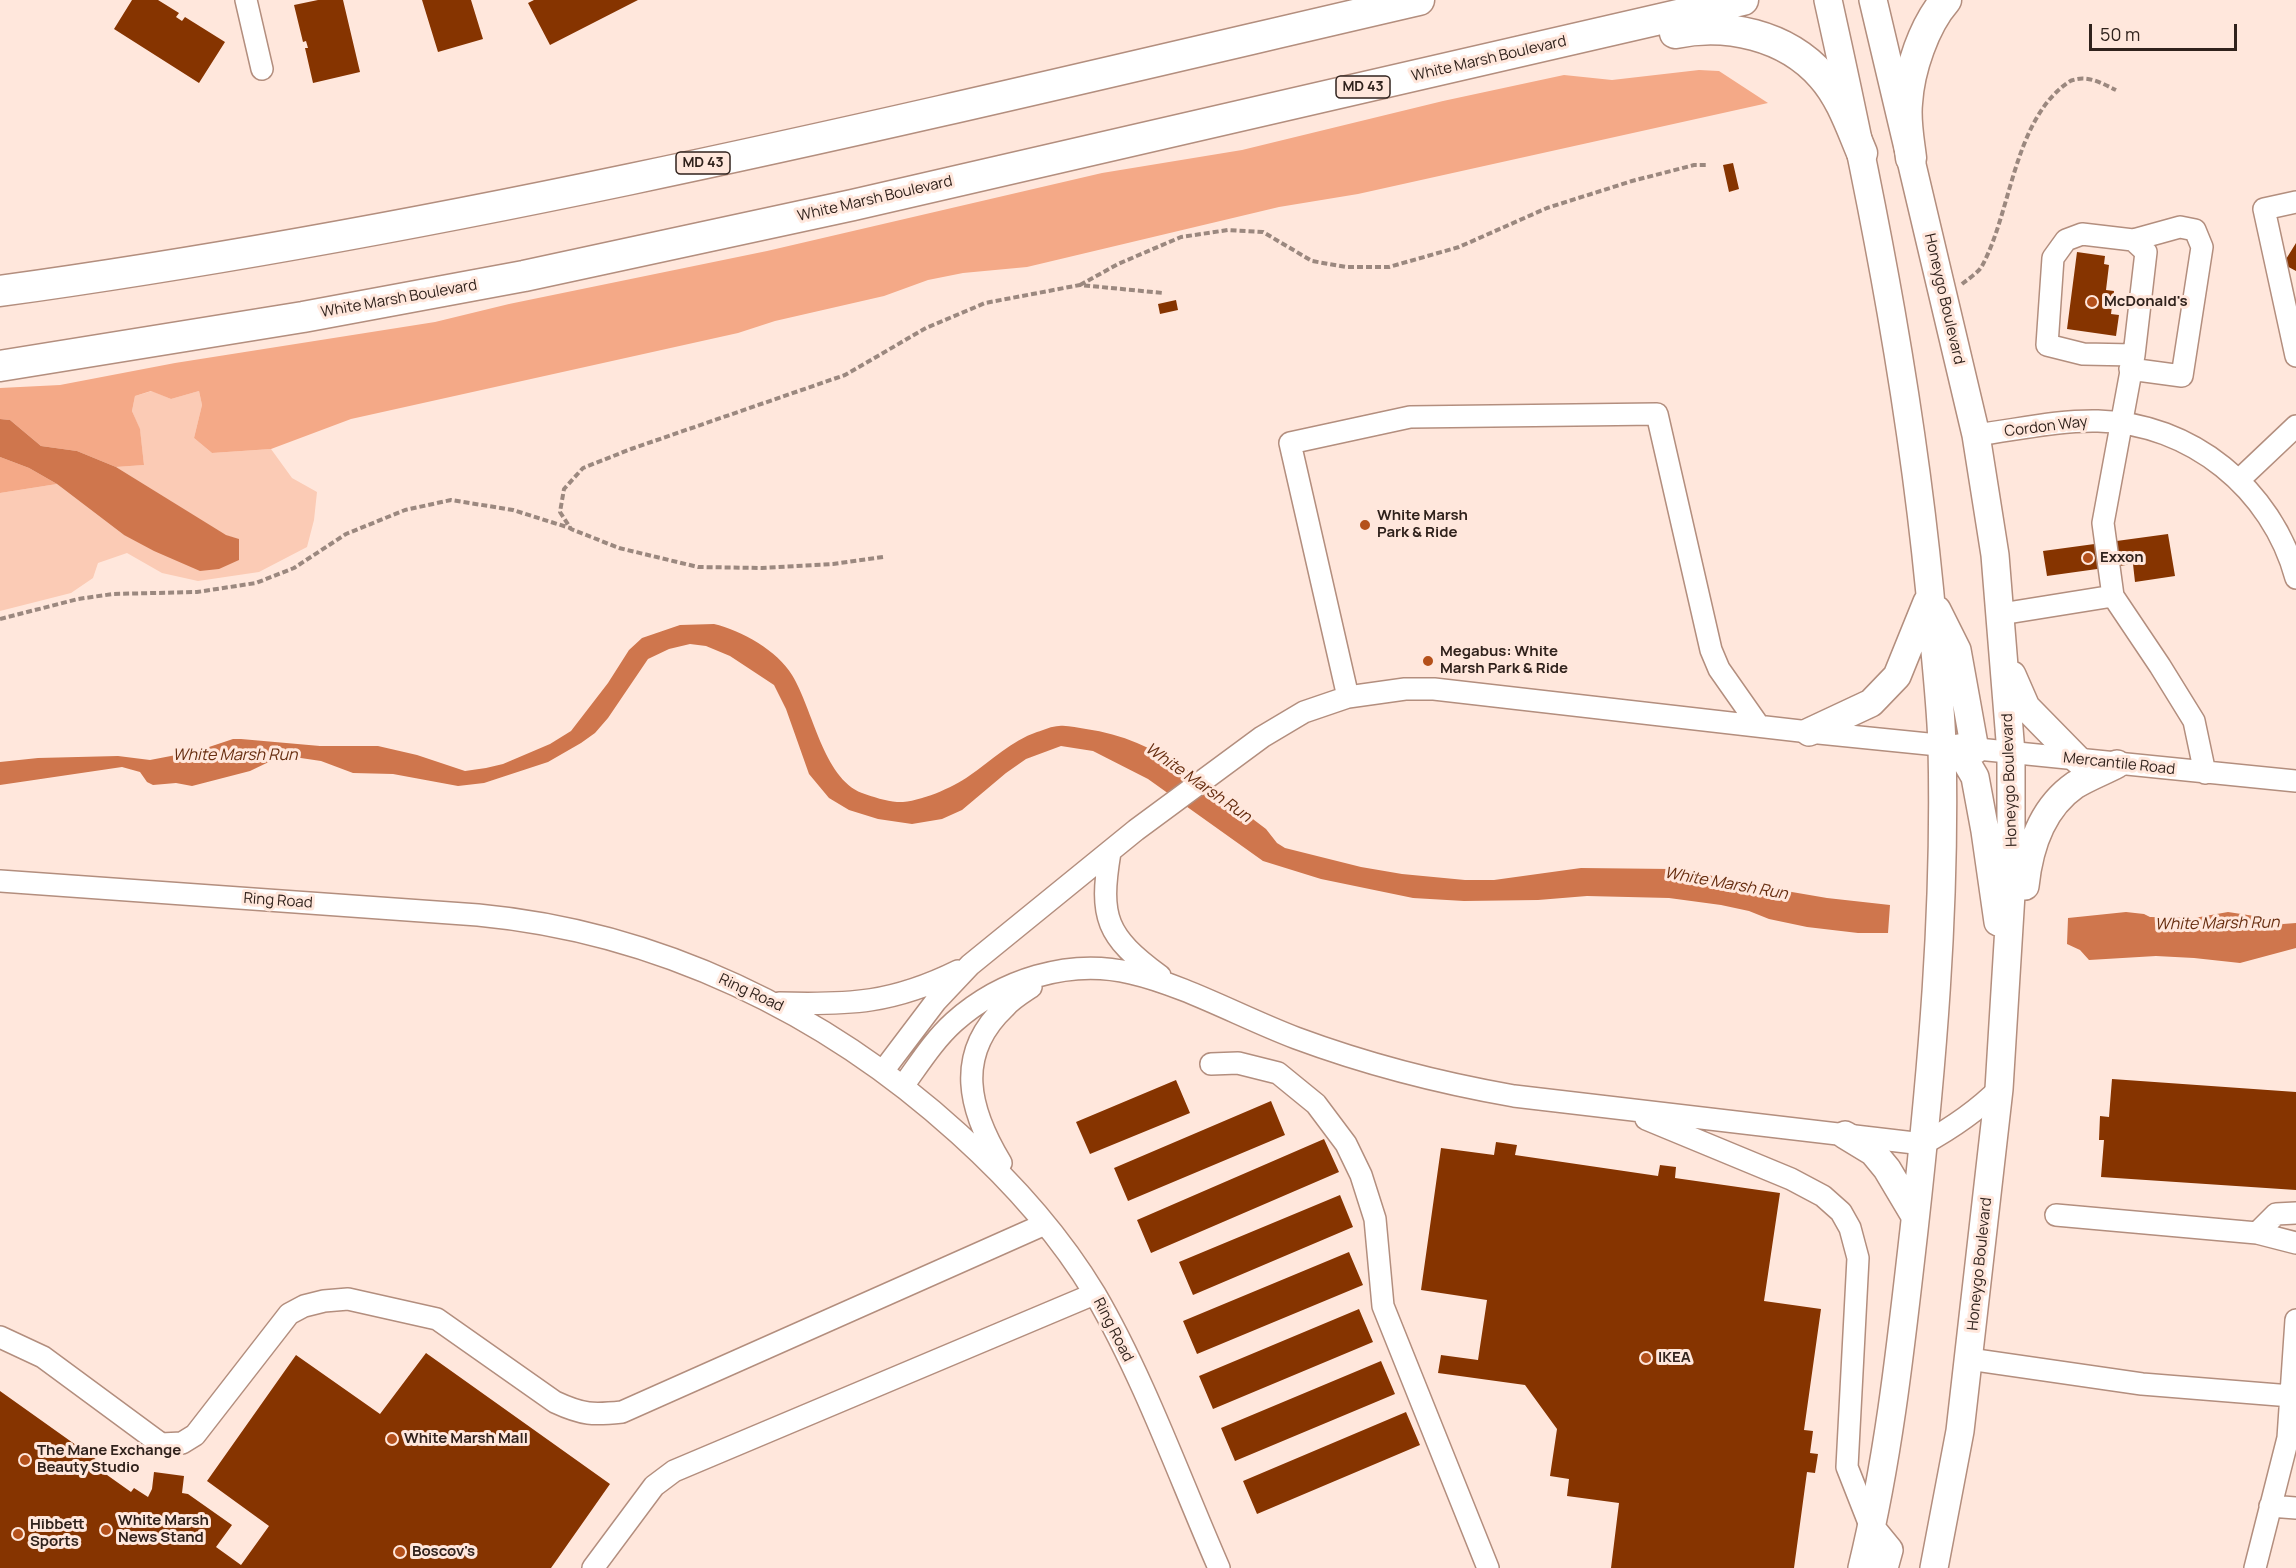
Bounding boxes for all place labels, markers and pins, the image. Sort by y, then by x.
place label: McDonald's [2104,293,2188,311]
marker: McDonald's [2085,295,2099,309]
place label: White Marsh Park & Ride [1377,507,1468,542]
marker: White Marsh Park & Ride [1358,518,1372,532]
place label: Exxon [2100,549,2144,567]
marker: Exxon [2081,551,2095,565]
place label: Megabus: White Marsh Park & Ride [1440,643,1568,678]
marker: Megabus: White Marsh Park & Ride [1421,654,1435,668]
place label: IKEA [1658,1349,1691,1367]
marker: IKEA [1639,1351,1653,1365]
place label: White Marsh Mall [404,1430,528,1448]
marker: White Marsh Mall [385,1432,399,1446]
place label: The Mane Exchange Beauty Studio [37,1442,181,1477]
marker: The Mane Exchange Beauty Studio [18,1453,32,1467]
place label: White Marsh News Stand [118,1512,209,1547]
place label: Hibbett Sports [30,1516,85,1551]
marker: White Marsh News Stand [99,1523,113,1537]
marker: Hibbett Sports [11,1527,25,1541]
place label: Boscov's [412,1543,475,1561]
marker: Boscov's [393,1545,407,1559]

